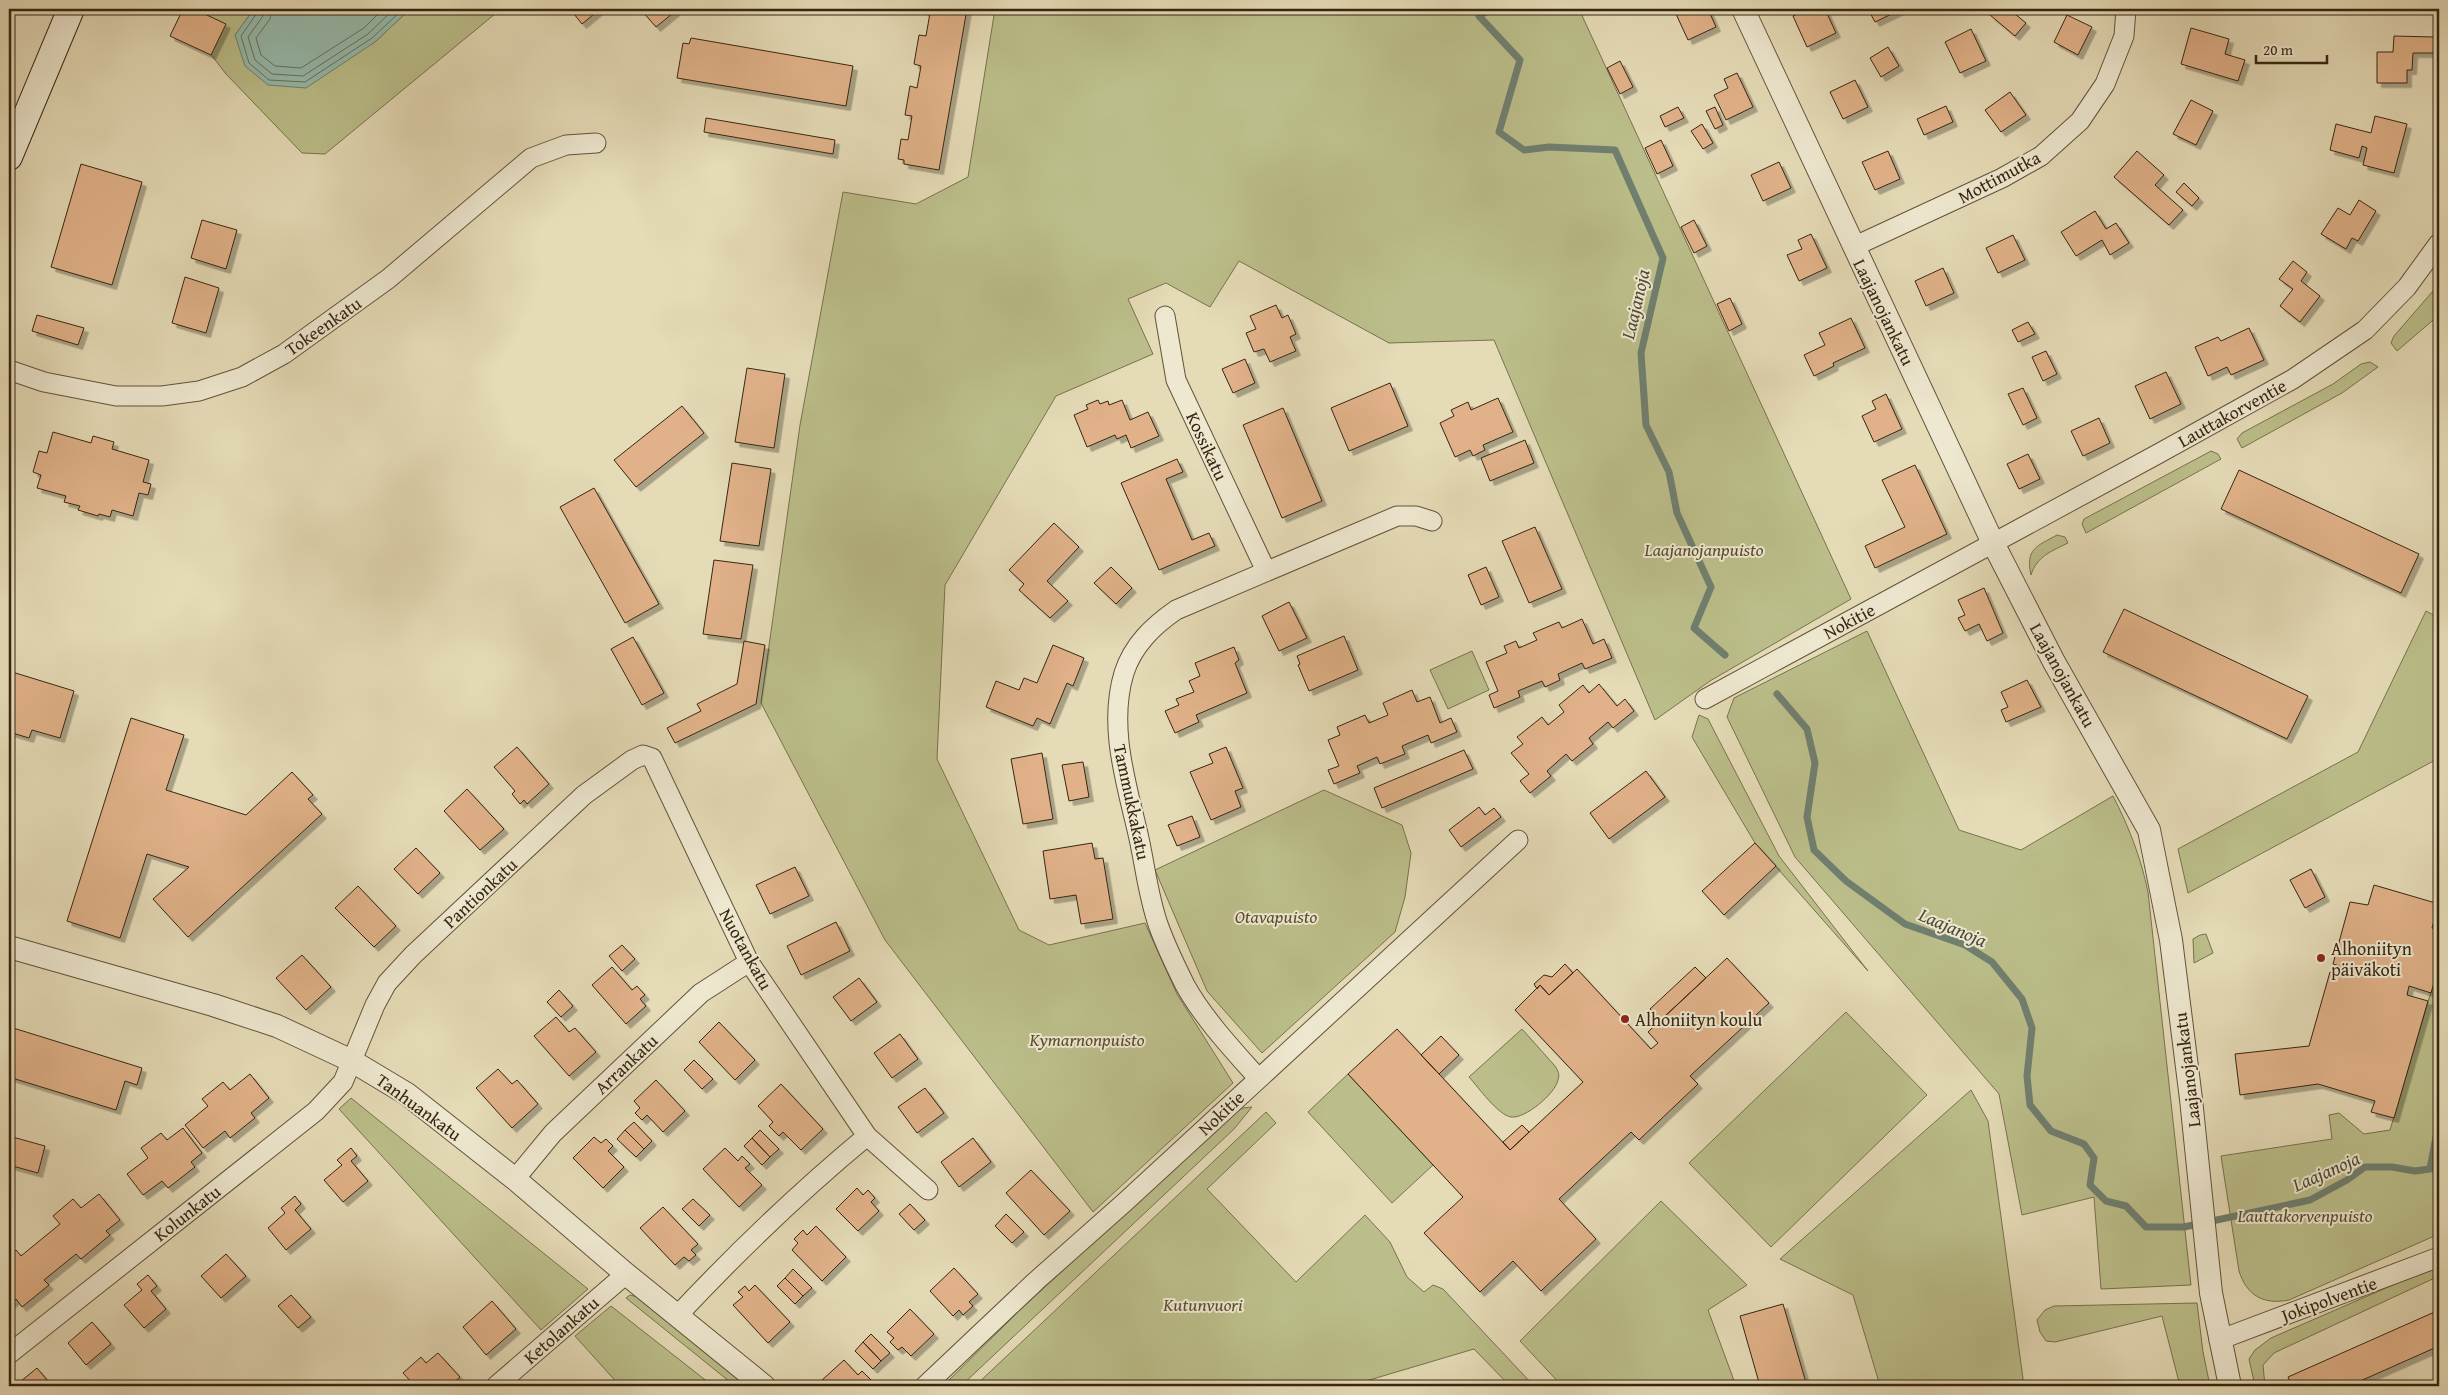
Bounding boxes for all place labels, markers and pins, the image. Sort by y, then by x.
place label: Alhoniityn päiväkoti [2331,935,2412,983]
marker: Alhoniityn päiväkoti [2315,952,2327,964]
place label: Alhoniityn koulu [1635,1006,1763,1033]
marker: Alhoniityn koulu [1619,1013,1631,1025]

